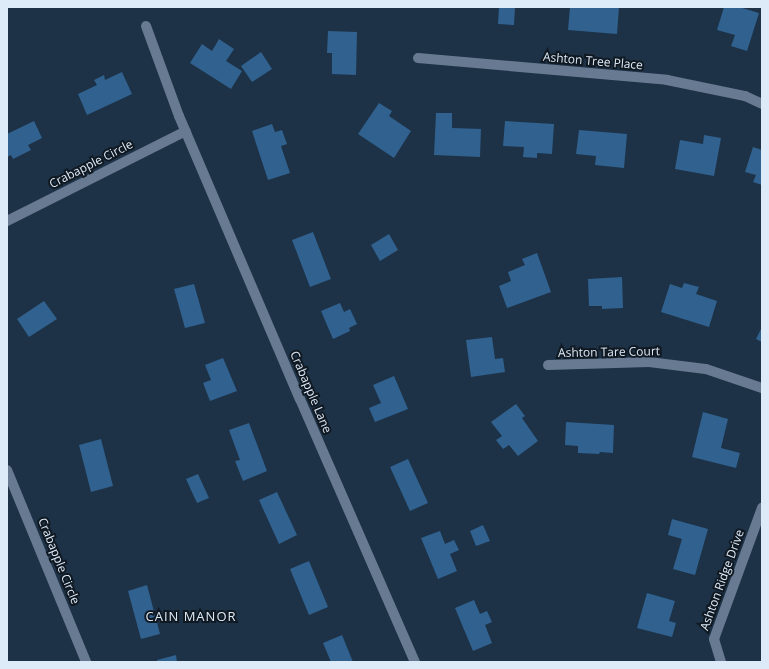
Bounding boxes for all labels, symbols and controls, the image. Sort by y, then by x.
street label: Ashton Tree Place [542,49,644,73]
street label: Crabapple Circle [47,137,135,191]
street label: Ashton Tare Court [558,344,660,360]
street label: Crabapple Lane [287,349,335,435]
street label: Crabapple Circle [35,516,83,606]
street label: Ashton Ridge Drive [697,528,747,632]
district label: CAIN MANOR [145,608,237,624]

